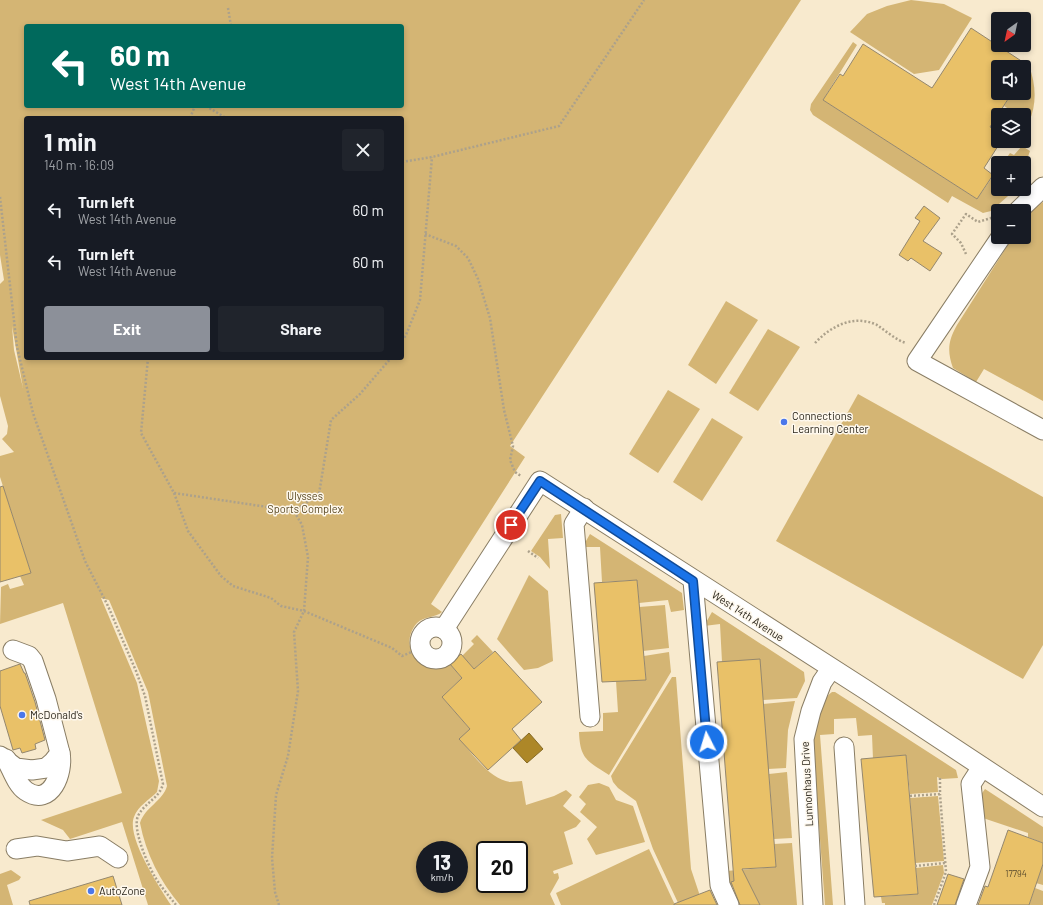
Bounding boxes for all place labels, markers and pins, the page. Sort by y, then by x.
place label: Connections Learning Center [792,409,869,435]
marker: Connections Learning Center [779,417,789,427]
pin [494,508,528,542]
place label: McDonald's [30,708,83,721]
marker: McDonald's [17,710,27,720]
place label: AutoZone [99,884,145,897]
marker: AutoZone [86,886,96,896]

